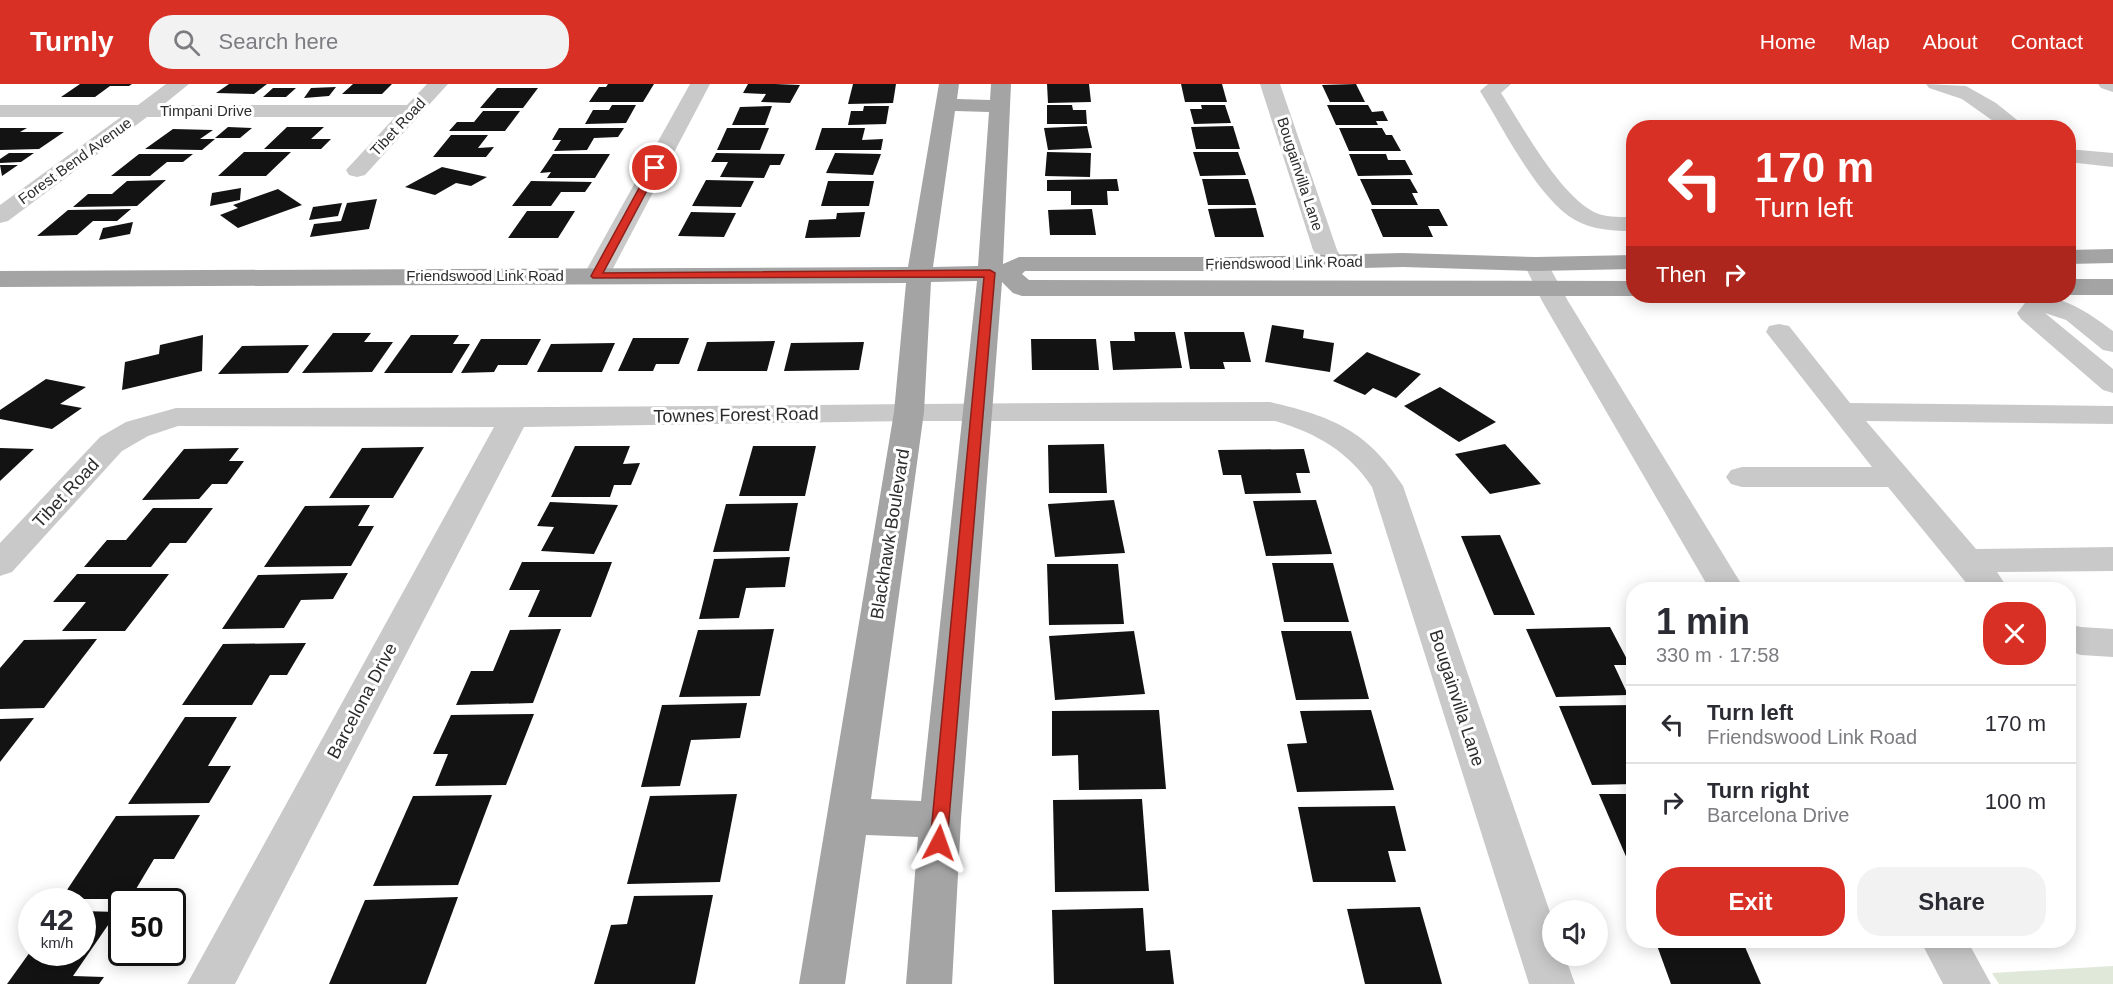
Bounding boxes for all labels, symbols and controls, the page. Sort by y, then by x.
search box [149,15,569,69]
text: Turnly [30,26,113,57]
icon: search [170,26,203,59]
text: Search here [218,29,338,54]
text: Home [1760,30,1816,53]
text: Map [1849,30,1890,53]
text: About [1923,30,1978,53]
text: Contact [2011,30,2083,53]
street label: Tibet Road [367,94,429,159]
street label: Timpani Drive [160,102,252,119]
street label: Forest Bend Avenue [15,114,135,207]
street label: Bougainvilla Lane [1274,115,1327,233]
pin [629,142,680,193]
icon: left [1656,144,1734,222]
text: 170 m [1755,144,1874,191]
icon: arrive [638,151,671,184]
text: Turn left [1755,193,1853,223]
street label: Friendswood Link Road [1205,253,1363,272]
icon: right [1718,258,1751,291]
text: Then [1656,262,1706,287]
street label: Friendswood Link Road [406,267,564,284]
street label: Townes Forest Road [653,404,819,426]
street label: Blackhawk Boulevard [867,447,913,621]
street label: Tibet Road [29,454,103,532]
text: 1 min [1656,601,1750,642]
button: close [1983,602,2046,665]
street label: Bougainvilla Lane [1426,627,1488,769]
street label: Barcelona Drive [323,640,401,762]
text: 330 m · 17:58 [1656,644,1779,666]
text: Turn left [1707,700,1793,725]
icon: left [1656,708,1689,741]
text: 170 m [1985,711,2046,736]
text: Friendswood Link Road [1707,726,1917,748]
text: Turn right [1707,778,1809,803]
icon: right [1656,786,1689,819]
text: 100 m [1985,789,2046,814]
text: Barcelona Drive [1707,804,1849,826]
position arrow [907,811,971,875]
button: Exit [1656,867,1845,936]
button: Share [1857,867,2046,936]
speed limit sign: 50 [108,888,186,966]
map controls [1542,900,1608,966]
button: sound [1542,900,1608,966]
text: 42 [40,903,74,936]
text: km/h [41,934,73,951]

